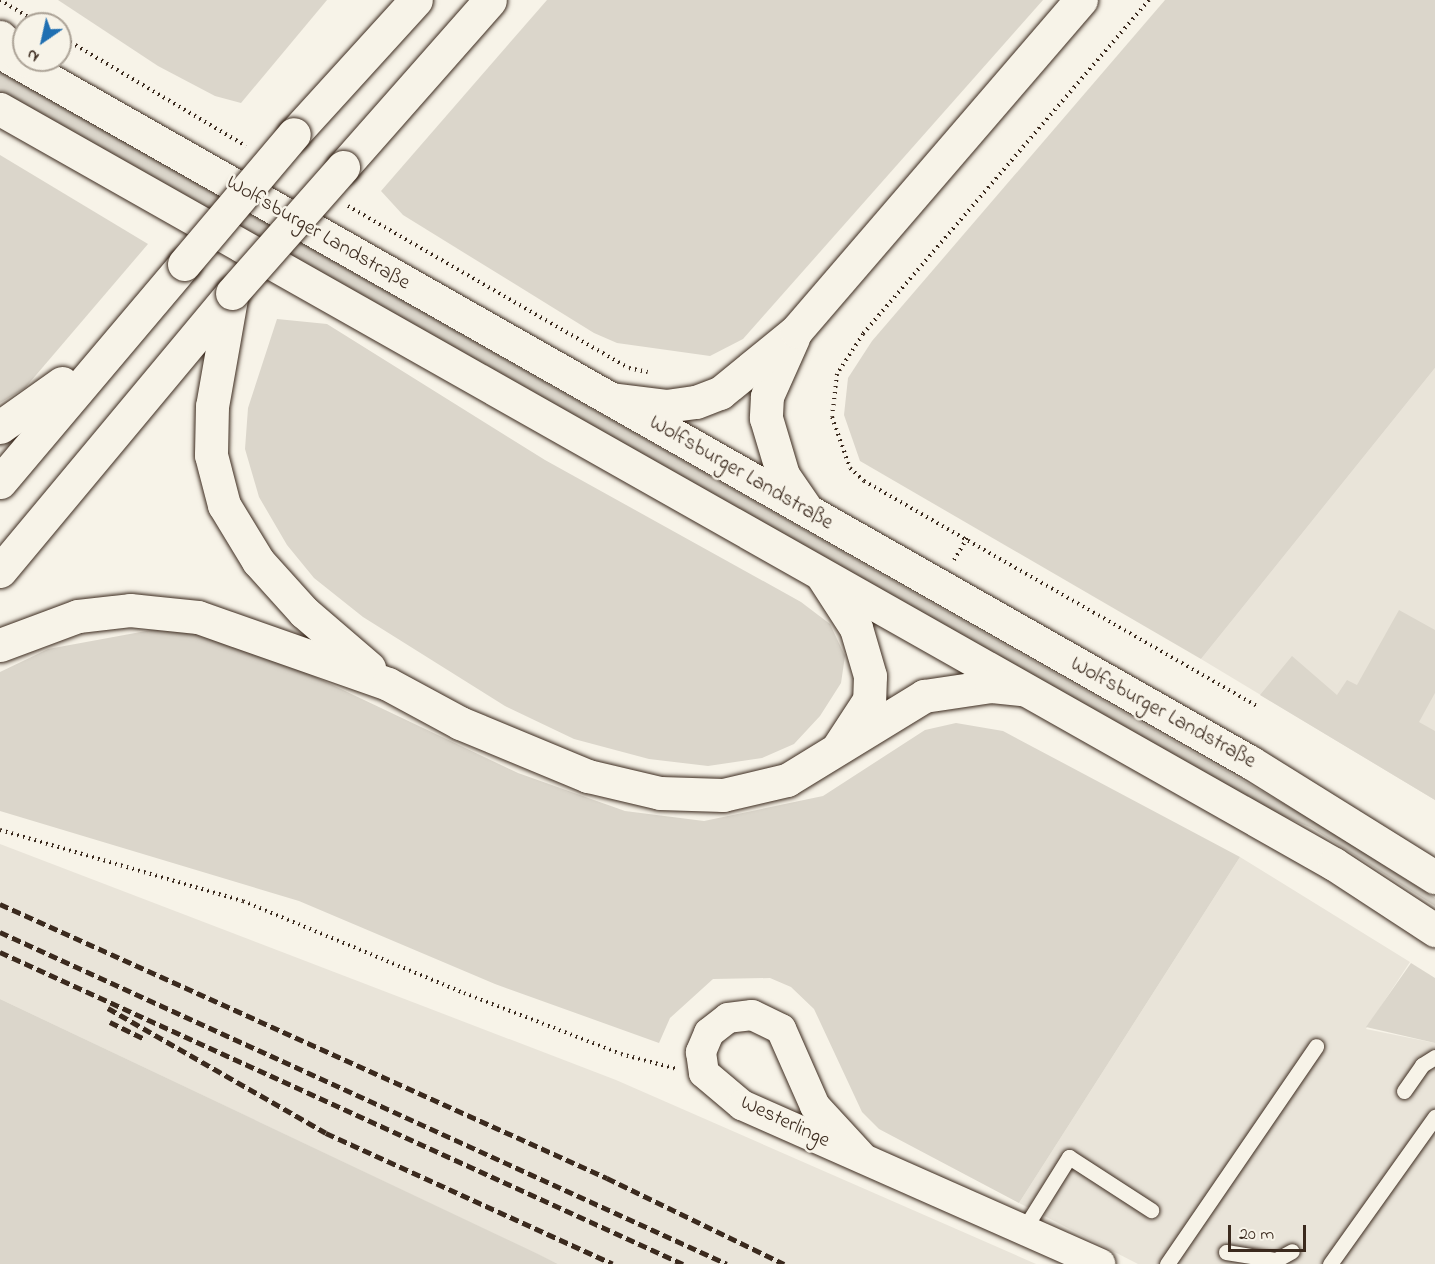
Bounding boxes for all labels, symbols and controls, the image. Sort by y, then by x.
north arrow [12,12,72,72]
text: N [22,42,44,68]
street label: Wolfsburger Landstraße [222,170,414,296]
street label: Wolfsburger Landstraße [645,410,837,536]
street label: Wolfsburger Landstraße [1066,652,1260,774]
street label: Westerlinge [736,1090,834,1154]
scale bar [1231,1213,1309,1251]
text: 20 m [1239,1222,1274,1248]

